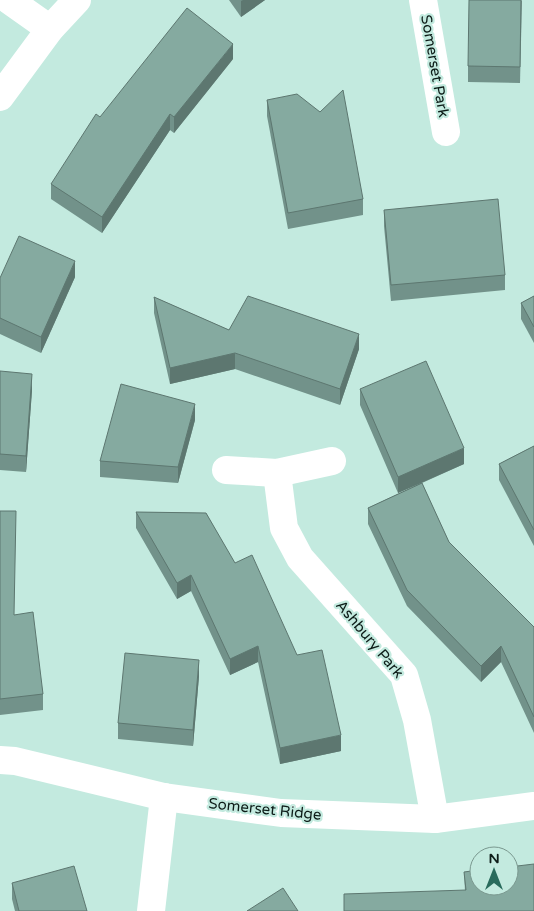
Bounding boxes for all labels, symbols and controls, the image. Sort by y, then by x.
street label: Somerset Park [417,13,453,119]
street label: Ashbury Park [332,596,408,682]
street label: Somerset Ridge [208,794,322,824]
north arrow [469,846,519,896]
text: N [488,850,500,867]

